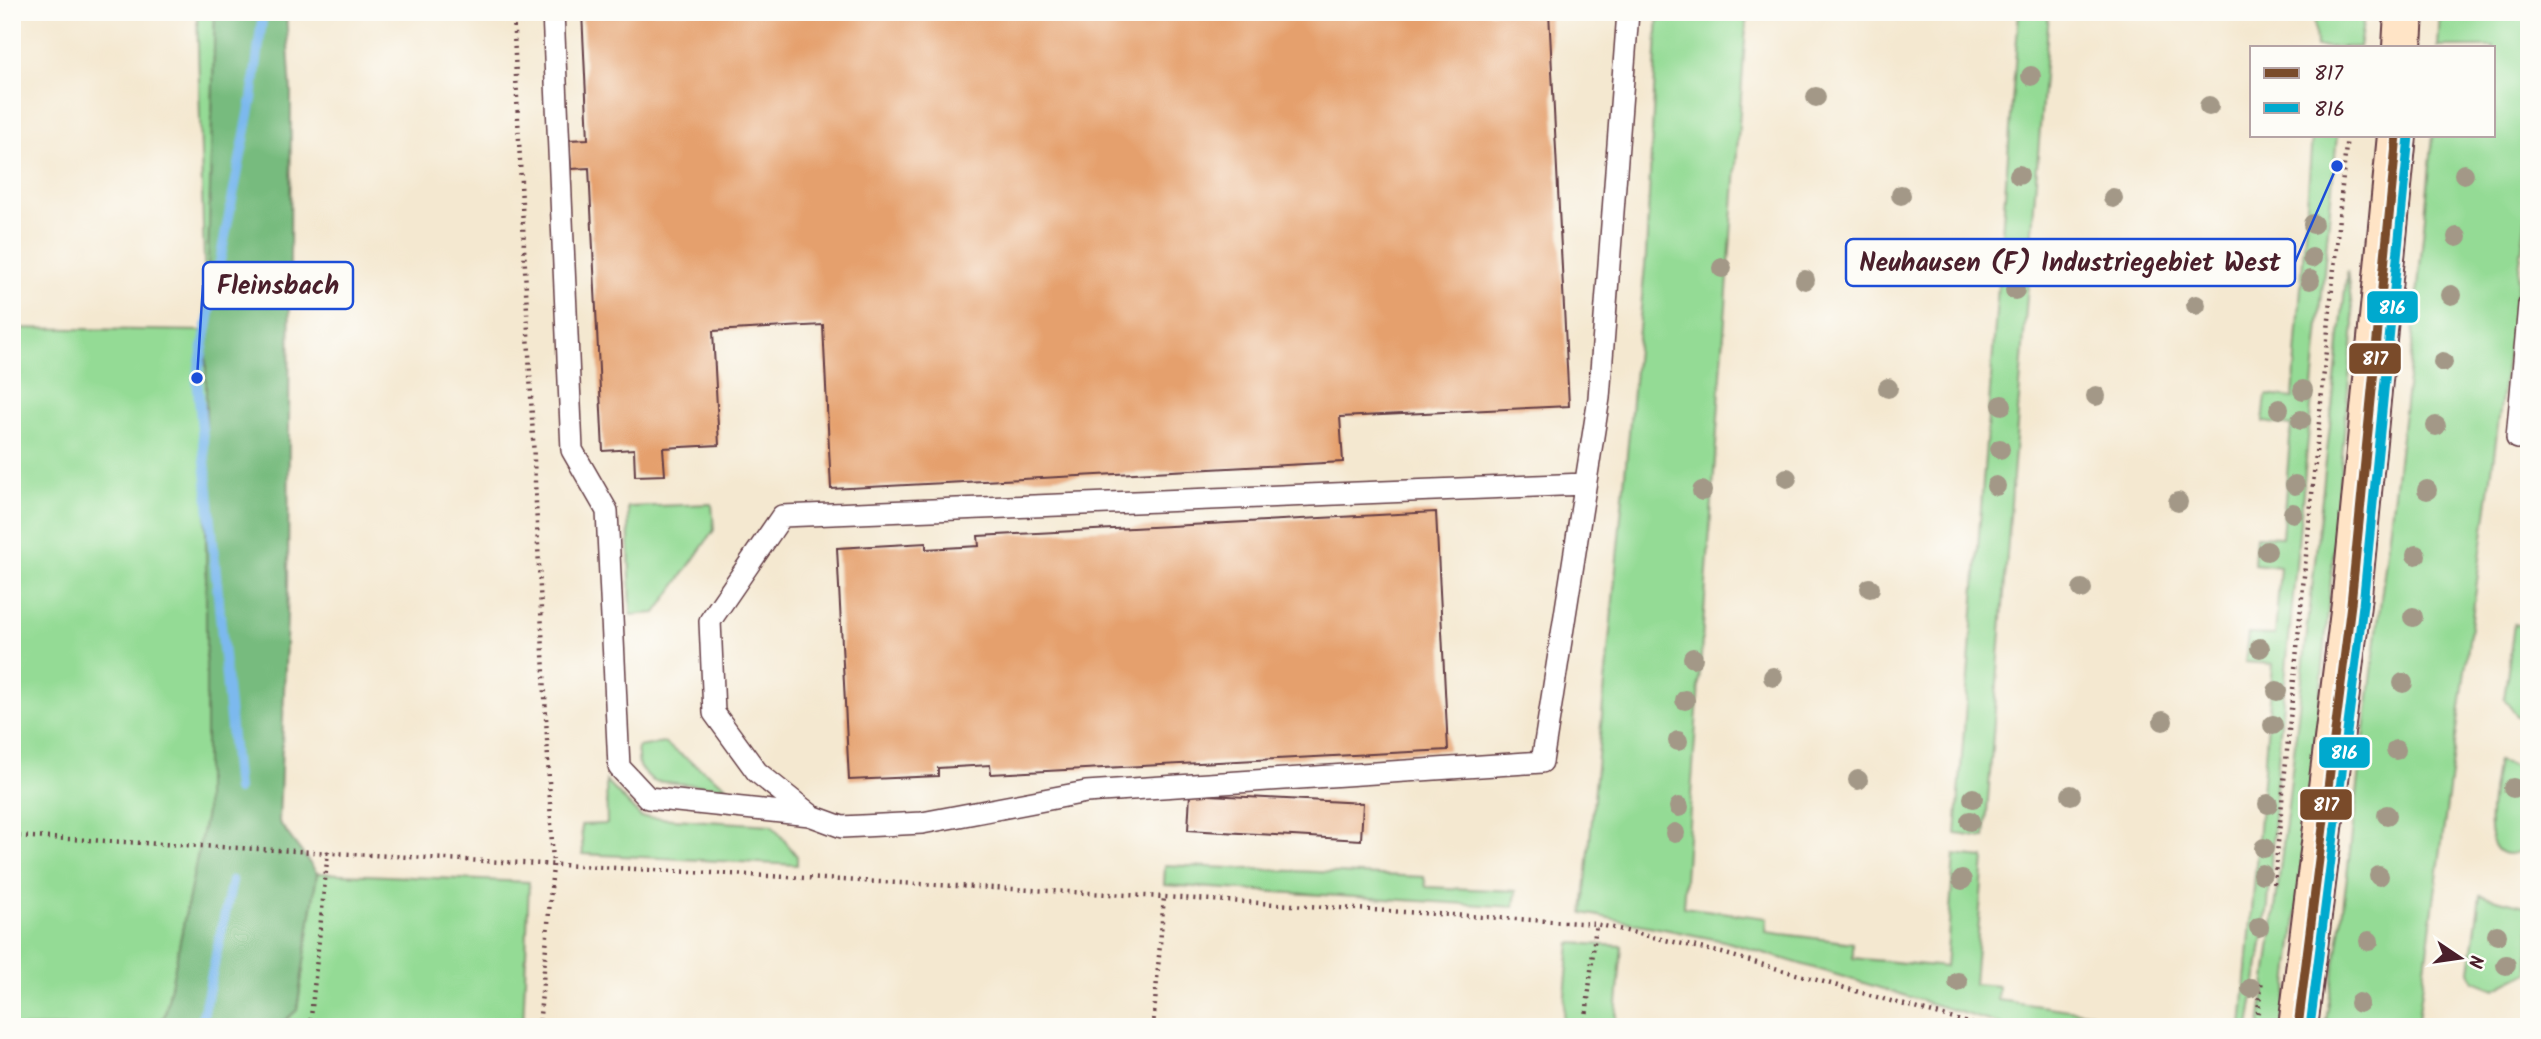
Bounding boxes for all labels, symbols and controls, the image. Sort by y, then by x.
legend [2250,46,2496,136]
text: 817 [2314,58,2344,91]
text: 816 [2314,94,2345,127]
callout: Neuhausen (F) Industriegebiet West [1846,239,2295,286]
text: Neuhausen (F) Industriegebiet West [1859,243,2281,285]
callout: Fleinsbach [203,262,353,309]
text: Fleinsbach [217,266,339,308]
line badge: 816 [2366,290,2419,324]
text: 816 [2378,294,2406,324]
line badge: 817 [2348,342,2402,375]
text: 817 [2362,345,2389,375]
line badge: 816 [2318,736,2371,769]
text: 816 [2330,739,2358,769]
line badge: 817 [2299,788,2353,821]
text: 817 [2313,791,2340,821]
north arrow [2426,923,2496,993]
text: N [2459,952,2491,971]

